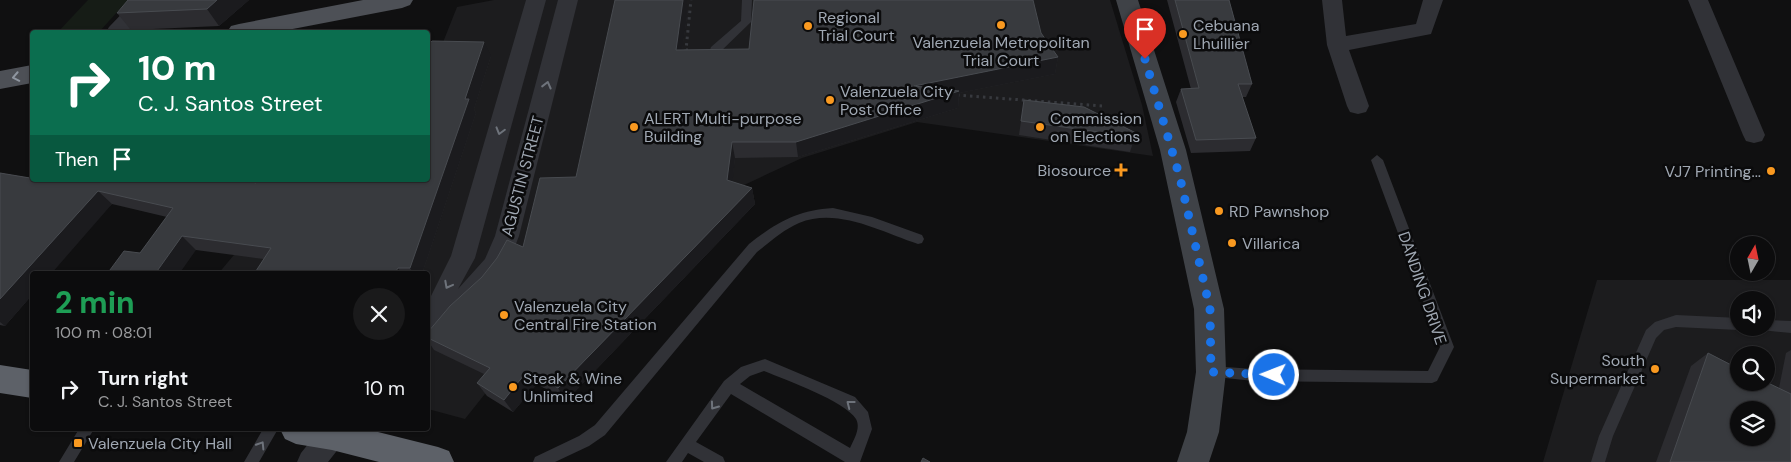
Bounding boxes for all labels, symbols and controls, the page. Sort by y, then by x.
place label: Regional Trial Court [818,7,895,46]
pin [1124,8,1166,59]
icon: arrive [1131,15,1159,43]
place label: Cebuana Lhuillier [1193,15,1259,54]
marker: Valenzuela Metropolitan Trial Court [995,19,1007,31]
marker: Regional Trial Court [802,20,814,32]
marker: Cebuana Lhuillier [1177,28,1189,40]
place label: Valenzuela Metropolitan Trial Court [912,32,1090,71]
text: 10 m [138,45,217,91]
icon: right [55,50,120,115]
one-way arrow [12,71,21,82]
one-way arrow [541,81,551,89]
place label: Valenzuela City Post Office [840,81,953,120]
text: C. J. Santos Street [138,89,323,118]
marker: Valenzuela City Post Office [824,94,836,106]
place label: ALERT Multi-purpose Building [644,108,802,147]
place label: Commission on Elections [1050,108,1142,147]
street label: AGUSTIN STREET [496,113,549,239]
marker: ALERT Multi-purpose Building [628,121,640,133]
marker: Commission on Elections [1034,121,1046,133]
one-way arrow [496,127,506,135]
icon: arrive [108,145,136,173]
text: Then [55,147,98,172]
place label: Biosource [1037,160,1111,181]
place label: VJ7 Printing... [1664,161,1761,182]
marker: Biosource [1115,164,1127,176]
marker: VJ7 Printing... [1765,165,1777,177]
place label: RD Pawnshop [1229,201,1329,222]
marker: RD Pawnshop [1213,205,1225,217]
street label: DANDING DRIVE [1393,229,1452,347]
place label: Villarica [1242,233,1300,254]
north arrow [1730,236,1775,281]
map controls [1730,236,1775,446]
marker: Villarica [1226,237,1238,249]
one-way arrow [445,279,455,288]
text: 2 min [55,283,135,322]
button: close [353,288,405,340]
button: sound [1730,291,1775,336]
place label: Valenzuela City Central Fire Station [514,296,657,335]
marker: Valenzuela City Central Fire Station [498,309,510,321]
text: 100 m · 08:01 [55,322,152,343]
button: search [1730,346,1775,391]
position arrow [1247,348,1299,400]
place label: South Supermarket [1550,350,1645,389]
marker: South Supermarket [1649,363,1661,375]
text: Turn right [98,366,188,391]
place label: Steak & Wine Unlimited [523,368,622,407]
icon: right [55,375,83,403]
text: 10 m [364,376,405,401]
marker: Steak & Wine Unlimited [507,381,519,393]
text: C. J. Santos Street [98,391,232,412]
one-way arrow [711,400,720,410]
one-way arrow [846,401,855,410]
button: layers [1730,401,1775,446]
place label: Valenzuela City Hall [88,433,232,454]
marker: Valenzuela City Hall [72,437,84,449]
one-way arrow [255,442,264,451]

